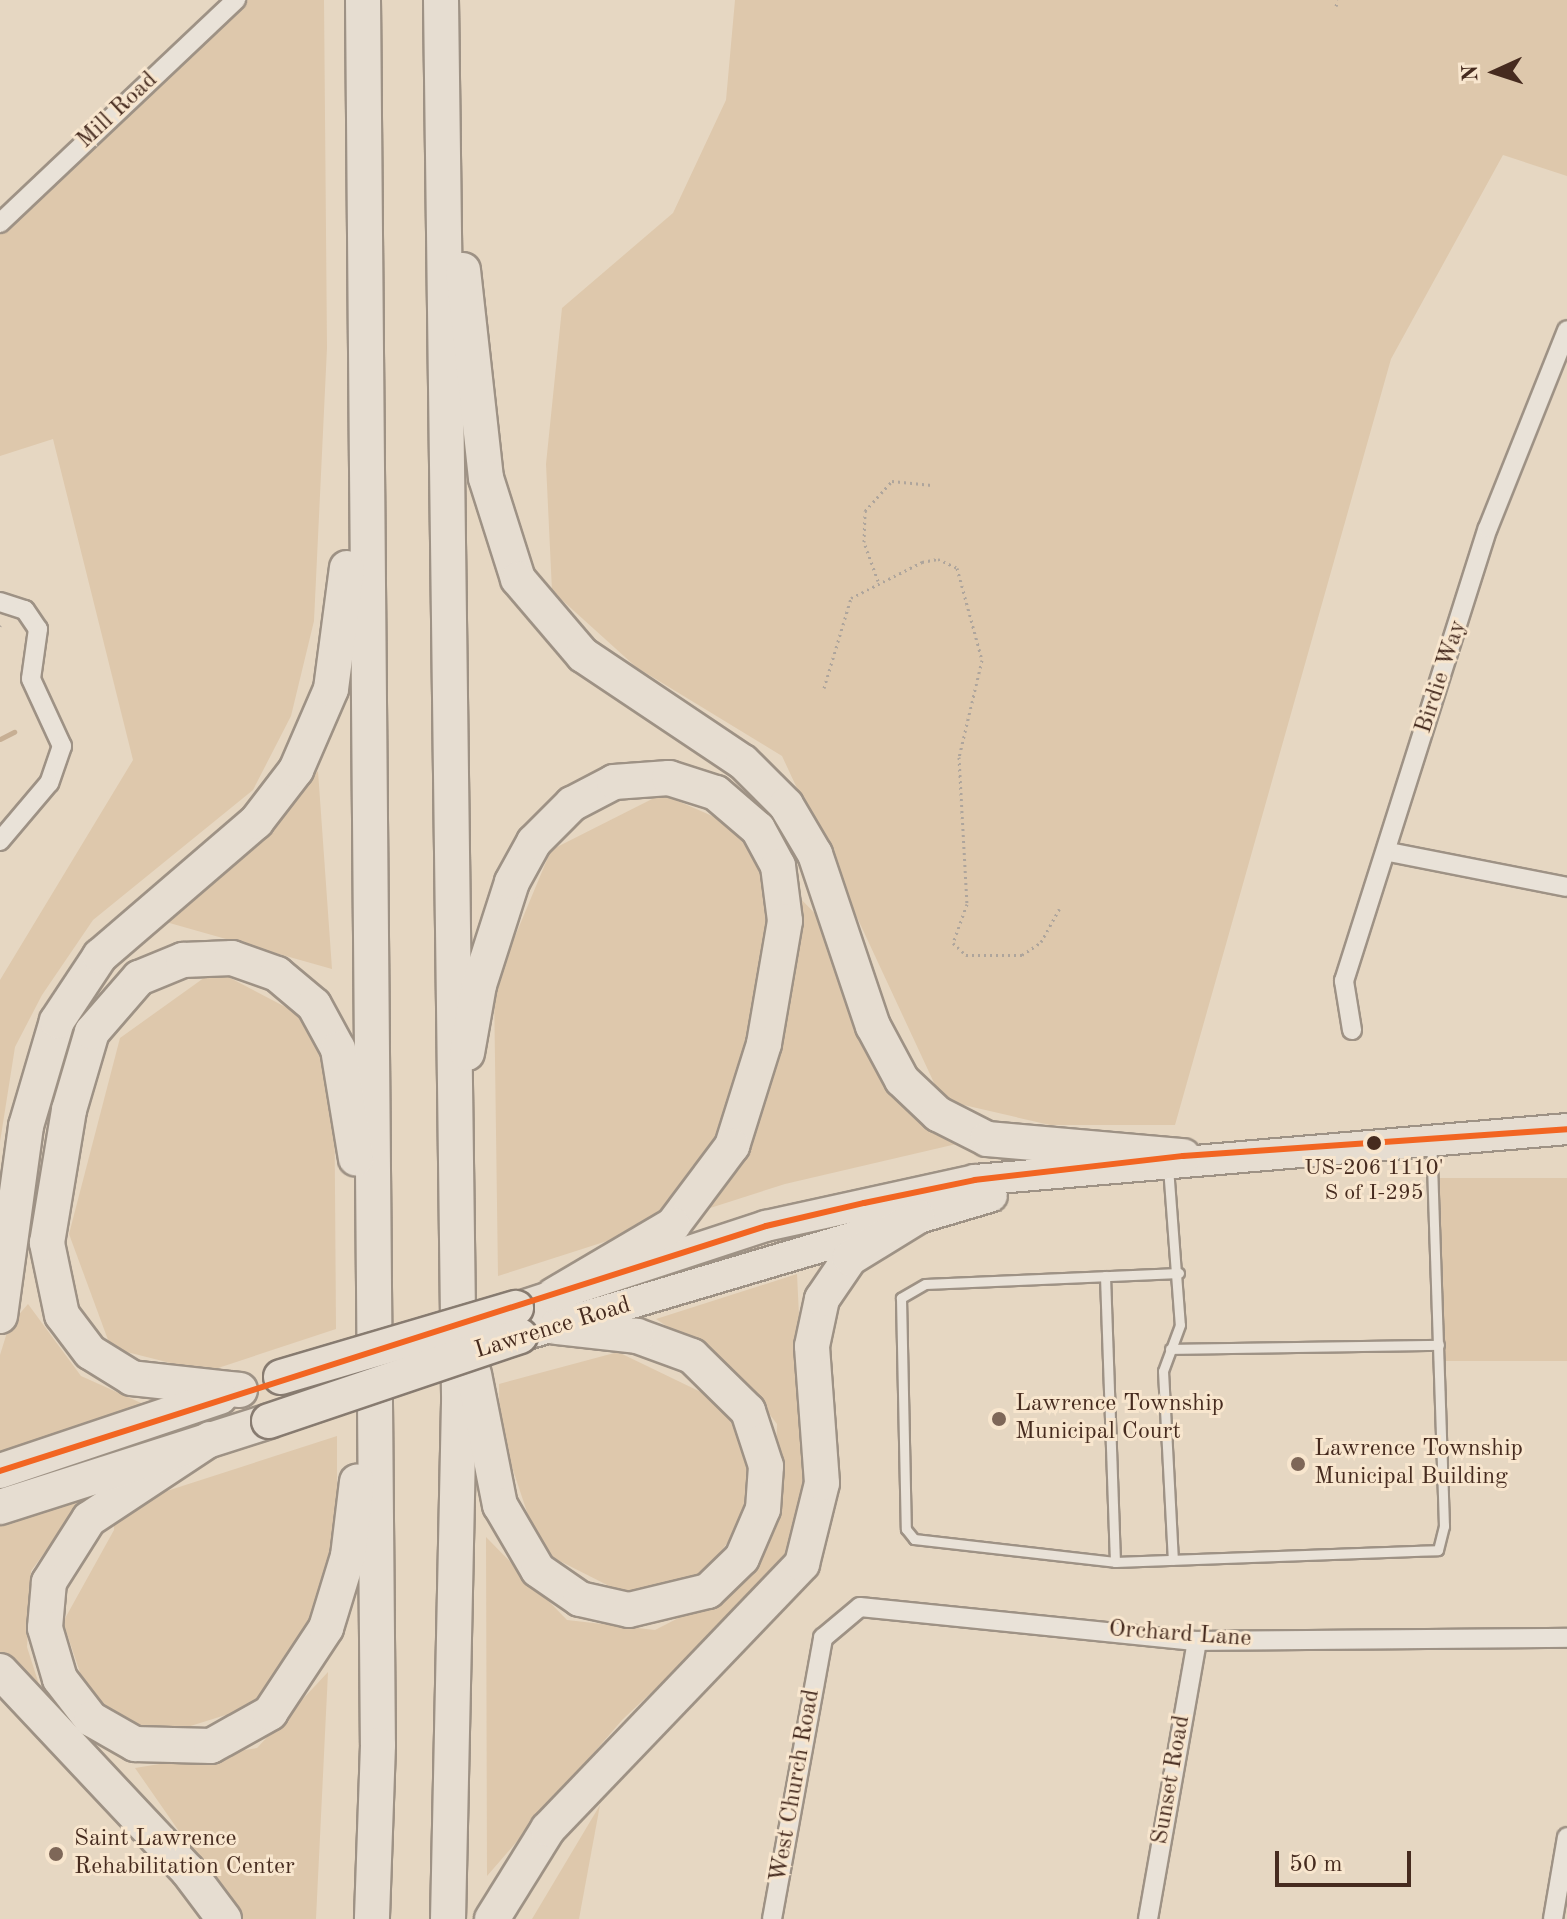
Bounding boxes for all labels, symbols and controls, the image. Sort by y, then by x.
north arrow [1455,32,1535,112]
text: N [1460,64,1482,82]
street label: Mill Road [72,66,164,156]
street label: Birdie Way [1410,617,1474,737]
marker: US-206 1110' S of I-295 [1366,1135,1382,1151]
place label: US-206 1110' S of I-295 [1304,1155,1444,1206]
street label: Lawrence Road [472,1292,634,1366]
place label: Lawrence Township Municipal Court [1015,1391,1224,1447]
marker: Lawrence Township Municipal Court [990,1410,1008,1428]
place label: Lawrence Township Municipal Building [1314,1436,1523,1492]
marker: Lawrence Township Municipal Building [1289,1455,1307,1473]
street label: Orchard Lane [1108,1616,1252,1654]
street label: West Church Road [765,1687,827,1885]
street label: Sunset Road [1146,1713,1198,1847]
place label: Saint Lawrence Rehabilitation Center [74,1826,295,1882]
scale bar [1279,1835,1415,1885]
marker: Saint Lawrence Rehabilitation Center [45,1843,67,1865]
text: 50 m [1289,1853,1343,1877]

